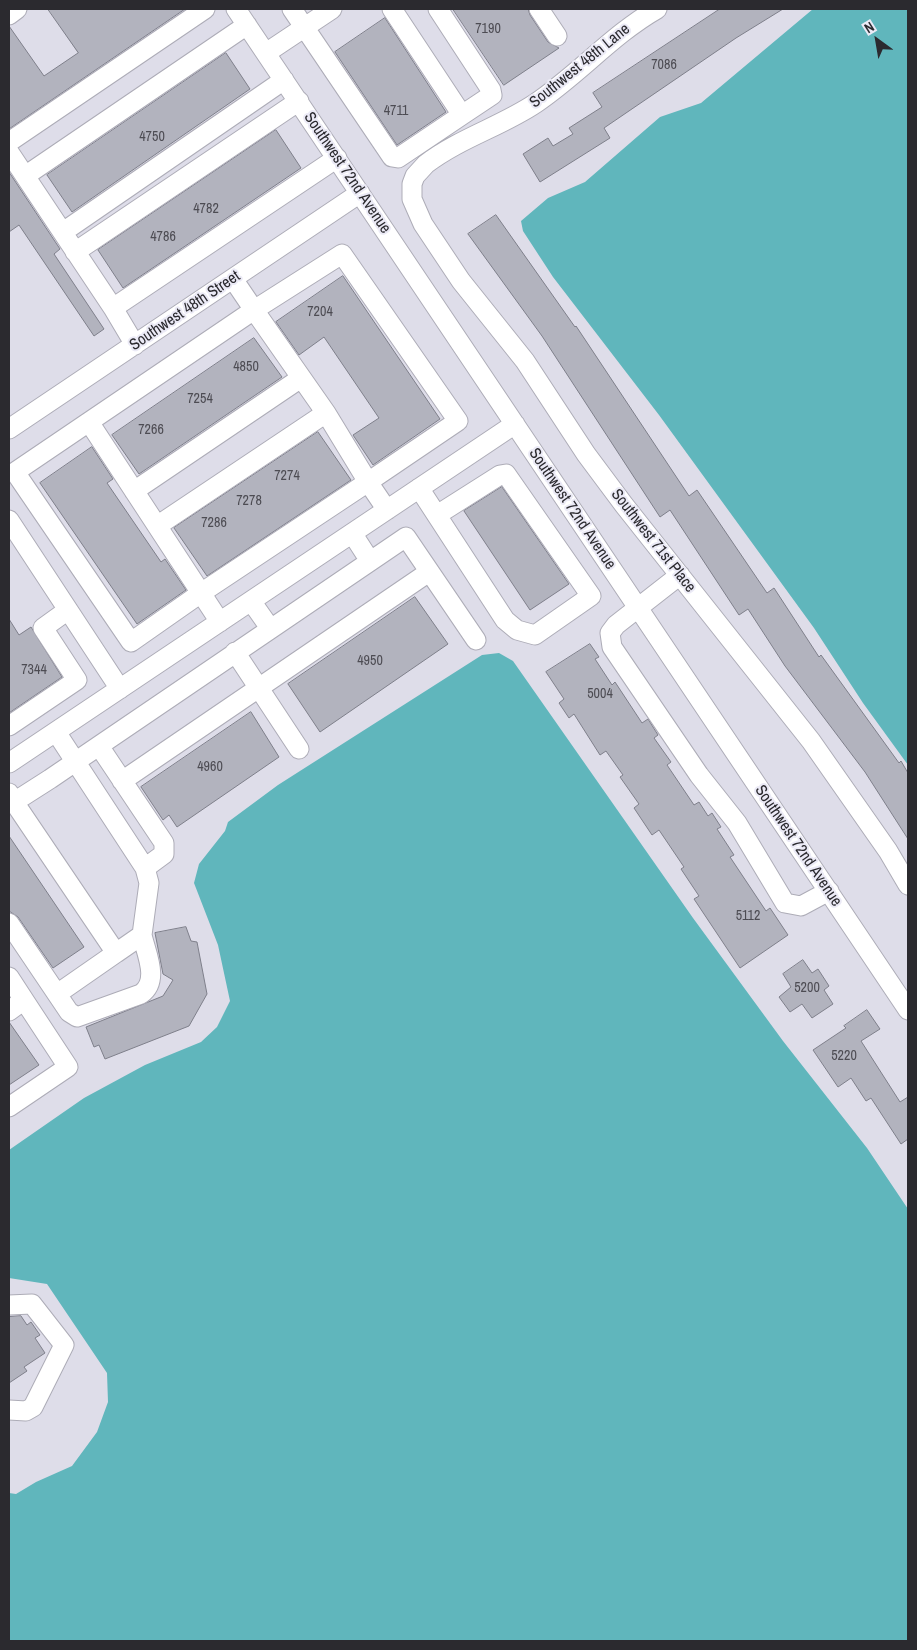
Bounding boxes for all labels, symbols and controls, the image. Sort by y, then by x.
north arrow [852,15,902,65]
text: N [861,17,877,37]
street label: Southwest 48th Lane [526,20,634,112]
house number: 7190 [475,21,501,37]
house number: 7086 [651,57,677,73]
house number: 4711 [384,103,408,119]
street label: Southwest 72nd Avenue [299,109,395,237]
house number: 4750 [139,129,165,145]
house number: 4782 [193,201,219,217]
house number: 4786 [150,229,176,245]
street label: Southwest 48th Street [126,267,244,355]
house number: 7204 [307,304,333,320]
house number: 4850 [233,359,259,375]
house number: 7254 [187,391,213,407]
house number: 7266 [138,422,164,438]
street label: Southwest 72nd Avenue [524,445,620,573]
house number: 7274 [274,468,300,484]
street label: Southwest 71st Place [607,485,699,597]
house number: 7278 [236,493,262,509]
house number: 7286 [201,515,227,531]
house number: 4950 [357,653,383,669]
house number: 7344 [21,662,47,678]
house number: 5004 [587,686,613,702]
house number: 4960 [197,759,223,775]
street label: Southwest 72nd Avenue [750,782,846,910]
house number: 5112 [736,908,760,924]
house number: 5200 [794,980,820,996]
house number: 5220 [831,1048,857,1064]

